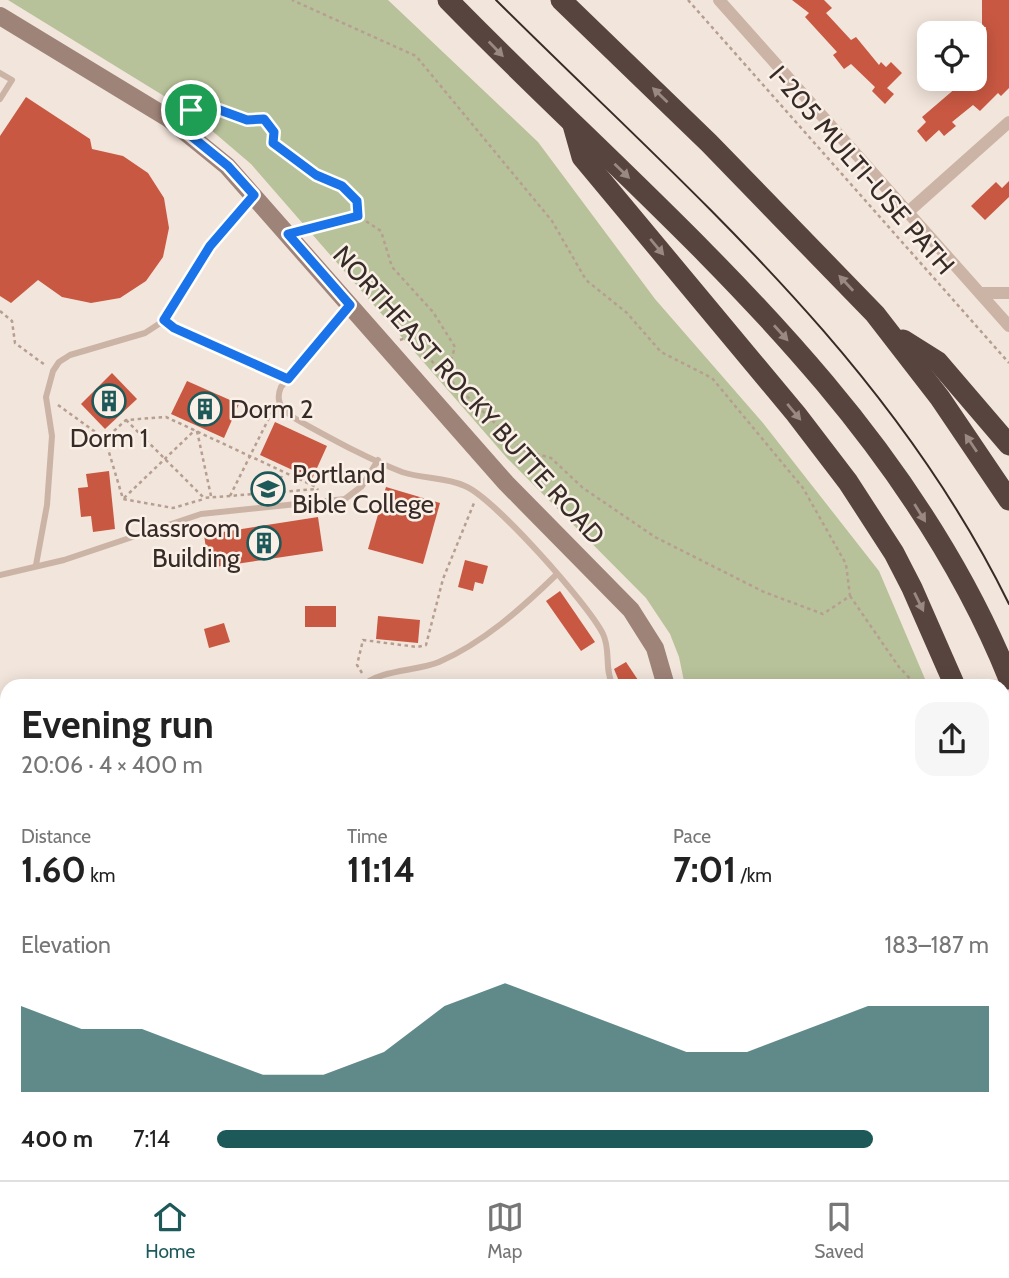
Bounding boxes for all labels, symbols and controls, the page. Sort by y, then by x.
map controls [917,21,987,91]
button: locate [917,21,987,91]
one-way arrow [487,40,503,57]
street label: I-205 MULTI-USE PATH [763,59,961,281]
pin [161,80,221,140]
one-way arrow [652,88,669,104]
icon: arrive [172,91,210,129]
one-way arrow [613,162,630,179]
one-way arrow [650,238,665,256]
street label: NORTHEAST ROCKY BUTTE ROAD [326,239,612,551]
one-way arrow [839,275,855,292]
one-way arrow [773,324,789,342]
building icon: Dorm 1 [90,382,128,420]
building icon: Dorm 2 [186,390,224,428]
place label: Dorm 2 [230,393,314,425]
one-way arrow [786,404,801,421]
place label: Dorm 1 [70,422,148,454]
one-way arrow [964,434,978,452]
place label: Portland Bible College [292,458,434,520]
school or university icon: Portland Bible College [249,470,287,508]
one-way arrow [913,503,926,523]
place label: Classroom Building [125,512,241,574]
building icon: Classroom Building [245,524,283,562]
one-way arrow [913,592,925,612]
text: Evening run [21,701,214,748]
button: share [915,702,989,776]
text: 20:06 · 4 × 400 m [21,751,203,779]
text: Distance [21,825,91,848]
text: Time [347,825,387,848]
text: Pace [673,825,711,848]
text: 1.60 [21,848,86,891]
text: 11:14 [347,848,415,891]
text: 7:01 [673,848,736,891]
text: km [86,864,116,887]
text: /km [736,864,772,887]
text: Elevation [21,931,111,959]
text: 183–187 m [885,931,989,959]
text: 400 m [21,1125,93,1153]
text: 7:14 [133,1125,170,1153]
tab: Home [145,1198,195,1263]
tab: Map [486,1198,524,1263]
tab: Saved [814,1198,864,1263]

